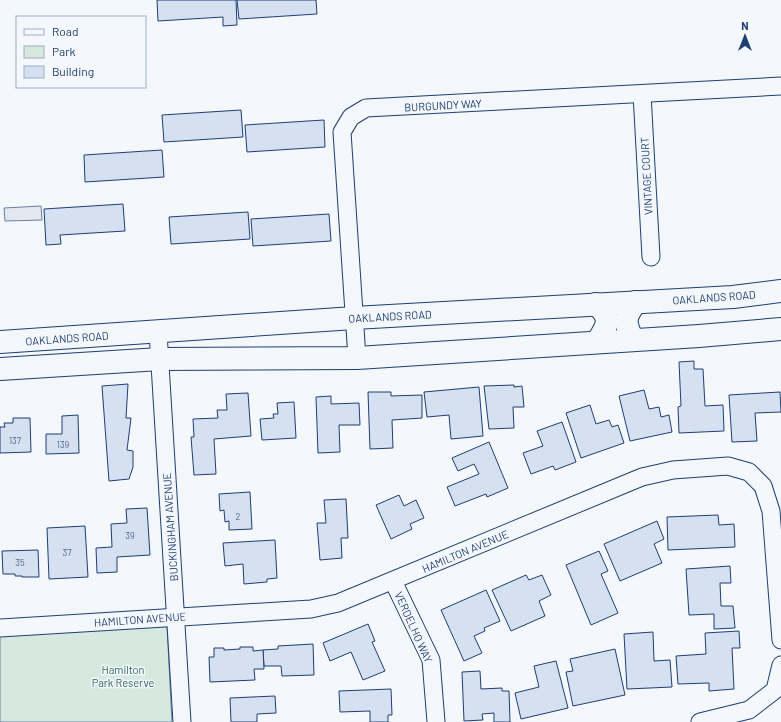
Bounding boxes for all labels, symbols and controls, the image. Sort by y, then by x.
legend [16,16,146,88]
north arrow [725,16,765,56]
text: N [741,19,749,32]
text: Road [52,24,79,38]
text: Park [52,44,76,58]
text: Building [52,64,94,78]
street label: BURGUNDY WAY [404,96,482,114]
street label: VINTAGE COURT [637,137,655,215]
street label: OAKLANDS ROAD [672,288,756,306]
street label: OAKLANDS ROAD [348,307,432,325]
street label: OAKLANDS ROAD [25,329,109,347]
house number: 137 [9,435,22,446]
house number: 139 [57,439,70,450]
street label: BUCKINGHAM AVENUE [160,472,180,582]
house number: 2 [236,511,241,522]
street label: HAMILTON AVENUE [420,527,510,575]
house number: 39 [125,530,135,541]
house number: 37 [63,547,72,558]
house number: 35 [15,557,25,568]
street label: VERDELHO WAY [393,589,435,665]
street label: HAMILTON AVENUE [93,609,187,629]
park label: Hamilton Park Reserve [92,663,154,689]

